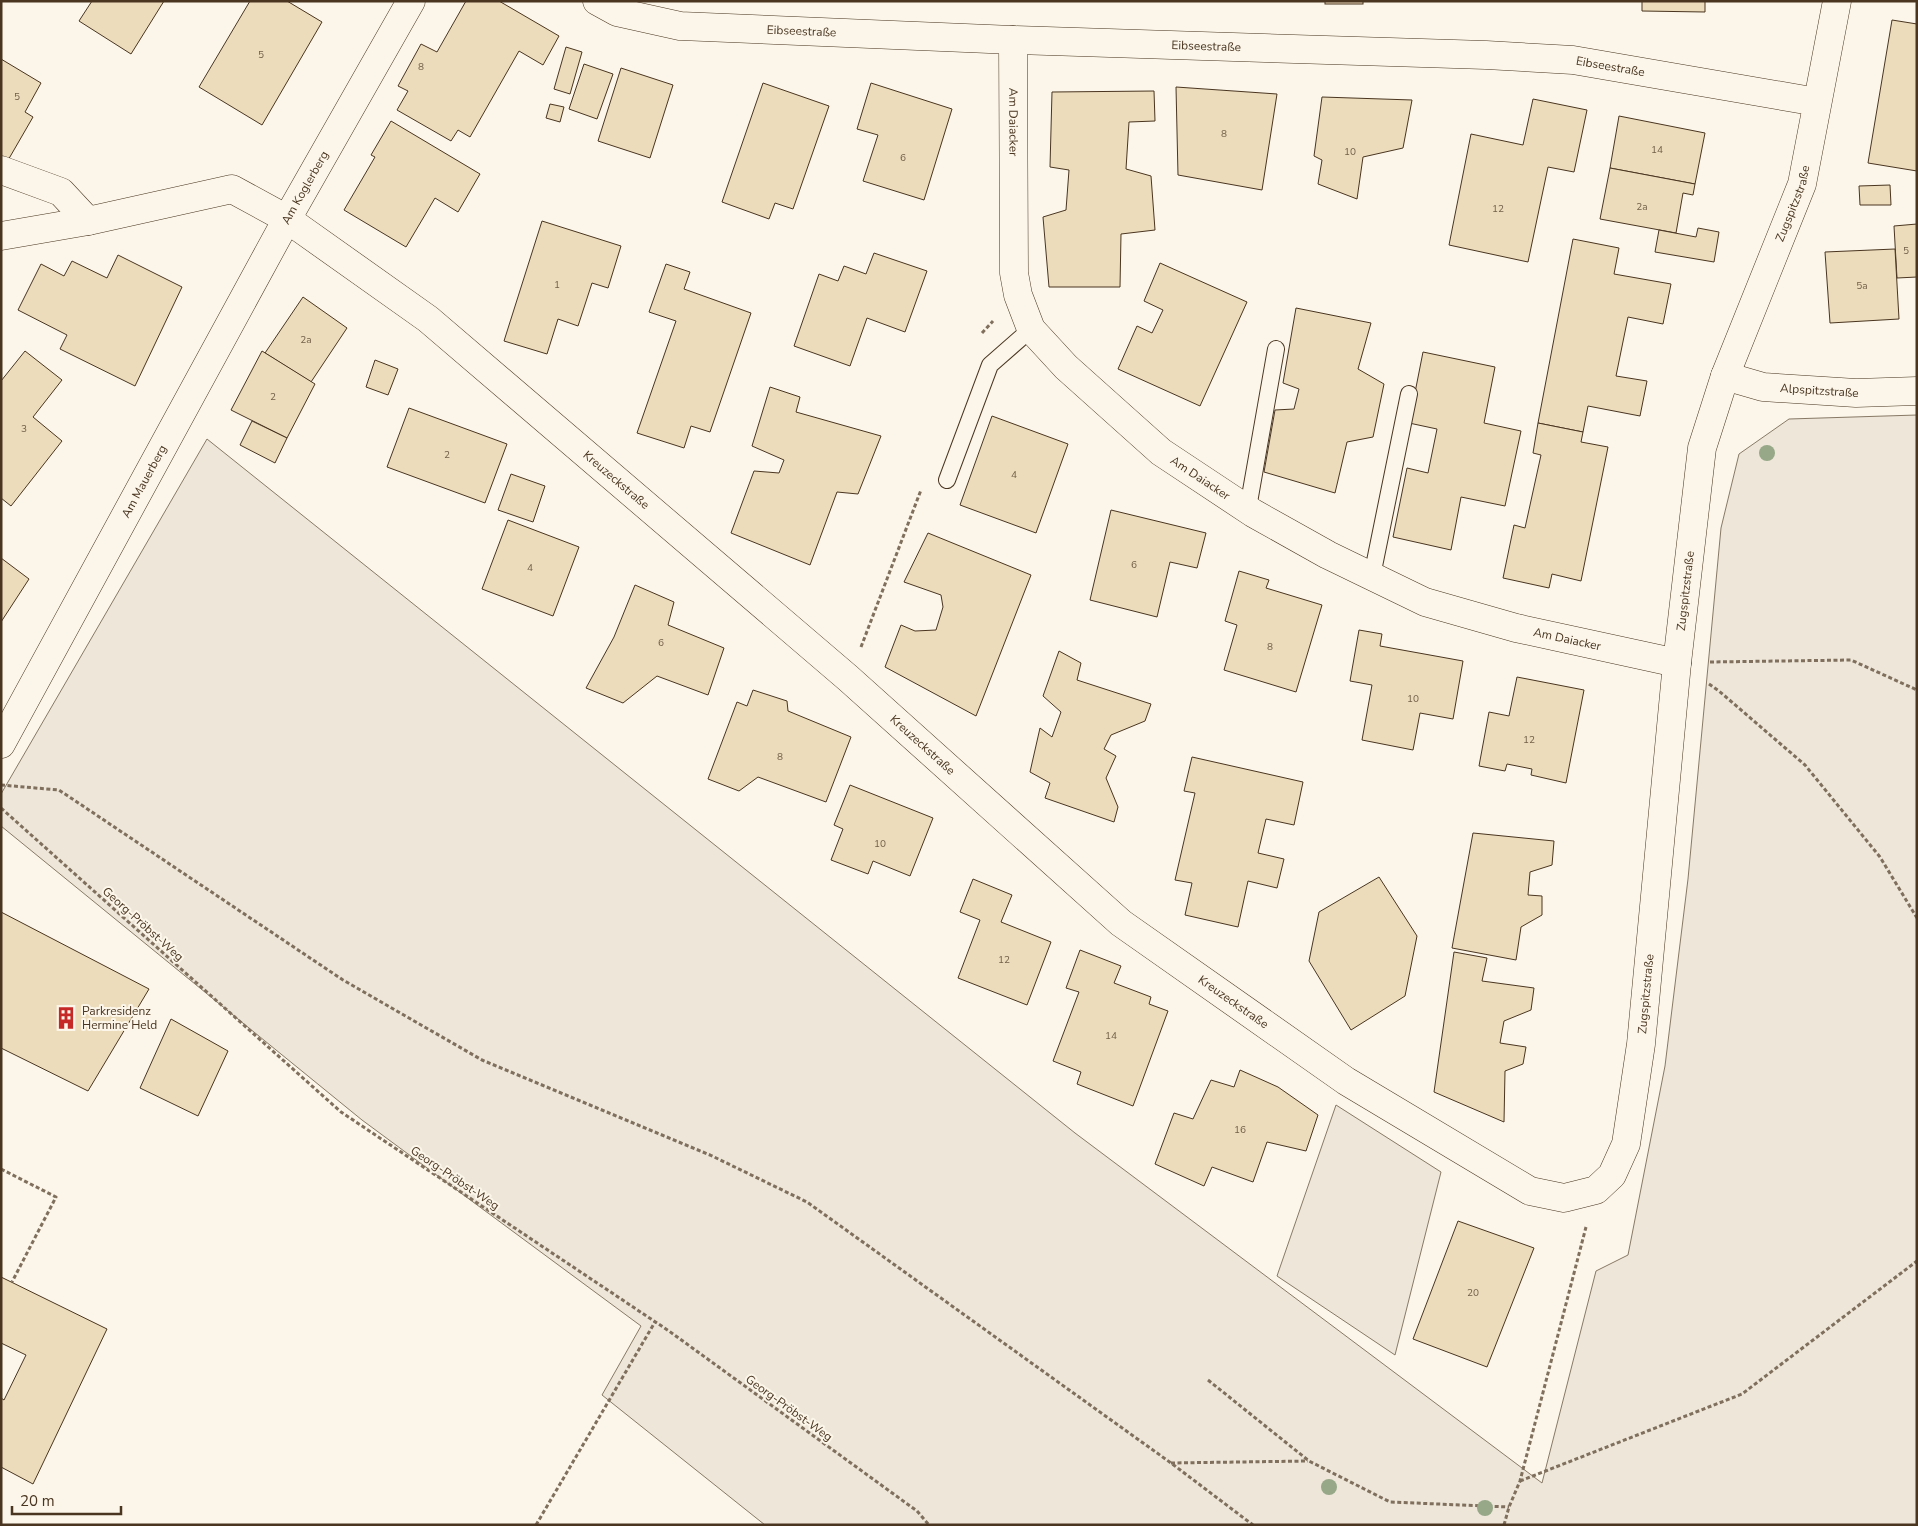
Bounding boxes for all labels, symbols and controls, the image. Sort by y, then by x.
street label: Eibseestraße [766,22,837,41]
street label: Eibseestraße [1171,37,1241,55]
house number: 5 [258,48,264,62]
street label: Eibseestraße [1575,53,1646,80]
house number: 8 [418,60,424,74]
street label: Am Daiacker [1005,88,1022,157]
house number: 5 [14,90,20,104]
house number: 8 [1221,127,1227,141]
house number: 14 [1651,143,1663,157]
house number: 10 [1344,145,1356,159]
street label: Am Koglerberg [278,148,332,227]
house number: 6 [900,151,906,165]
street label: Zugspitzstraße [1772,164,1813,244]
house number: 2a [1636,200,1648,214]
house number: 12 [1492,202,1504,216]
house number: 5 [1903,244,1909,258]
house number: 1 [554,278,560,292]
house number: 5a [1856,279,1868,293]
house number: 2a [300,333,312,347]
street label: Alpspitzstraße [1779,380,1859,401]
house number: 2 [270,390,276,404]
house number: 3 [21,422,27,436]
street label: Am Mauerberg [118,442,170,521]
street label: Kreuzeckstraße [580,447,653,513]
house number: 2 [444,448,450,462]
street label: Am Daiacker [1167,452,1234,504]
house number: 4 [1011,468,1017,482]
street label: Zugspitzstraße [1673,550,1698,632]
house number: 6 [1131,558,1137,572]
house number: 4 [527,561,533,575]
street label: Am Daiacker [1532,624,1603,654]
house number: 6 [658,636,664,650]
house number: 8 [1267,640,1273,654]
house number: 10 [1407,692,1419,706]
street label: Kreuzeckstraße [887,711,959,778]
house number: 12 [1523,733,1535,747]
house number: 8 [777,750,783,764]
house number: 10 [874,837,886,851]
street label: Georg-Pröbst-Weg [99,883,187,965]
house number: 12 [998,953,1010,967]
street label: Zugspitzstraße [1634,953,1657,1035]
street label: Kreuzeckstraße [1195,972,1272,1032]
place label: Parkresidenz Hermine Held [82,1003,157,1033]
building icon: Parkresidenz Hermine Held [53,1005,79,1031]
house number: 14 [1105,1029,1117,1043]
house number: 16 [1234,1123,1246,1137]
street label: Georg-Pröbst-Weg [408,1142,502,1214]
house number: 20 [1467,1286,1479,1300]
street label: Georg-Pröbst-Weg [742,1371,836,1445]
scale bar [12,1484,121,1516]
text: 20 m [20,1491,55,1511]

